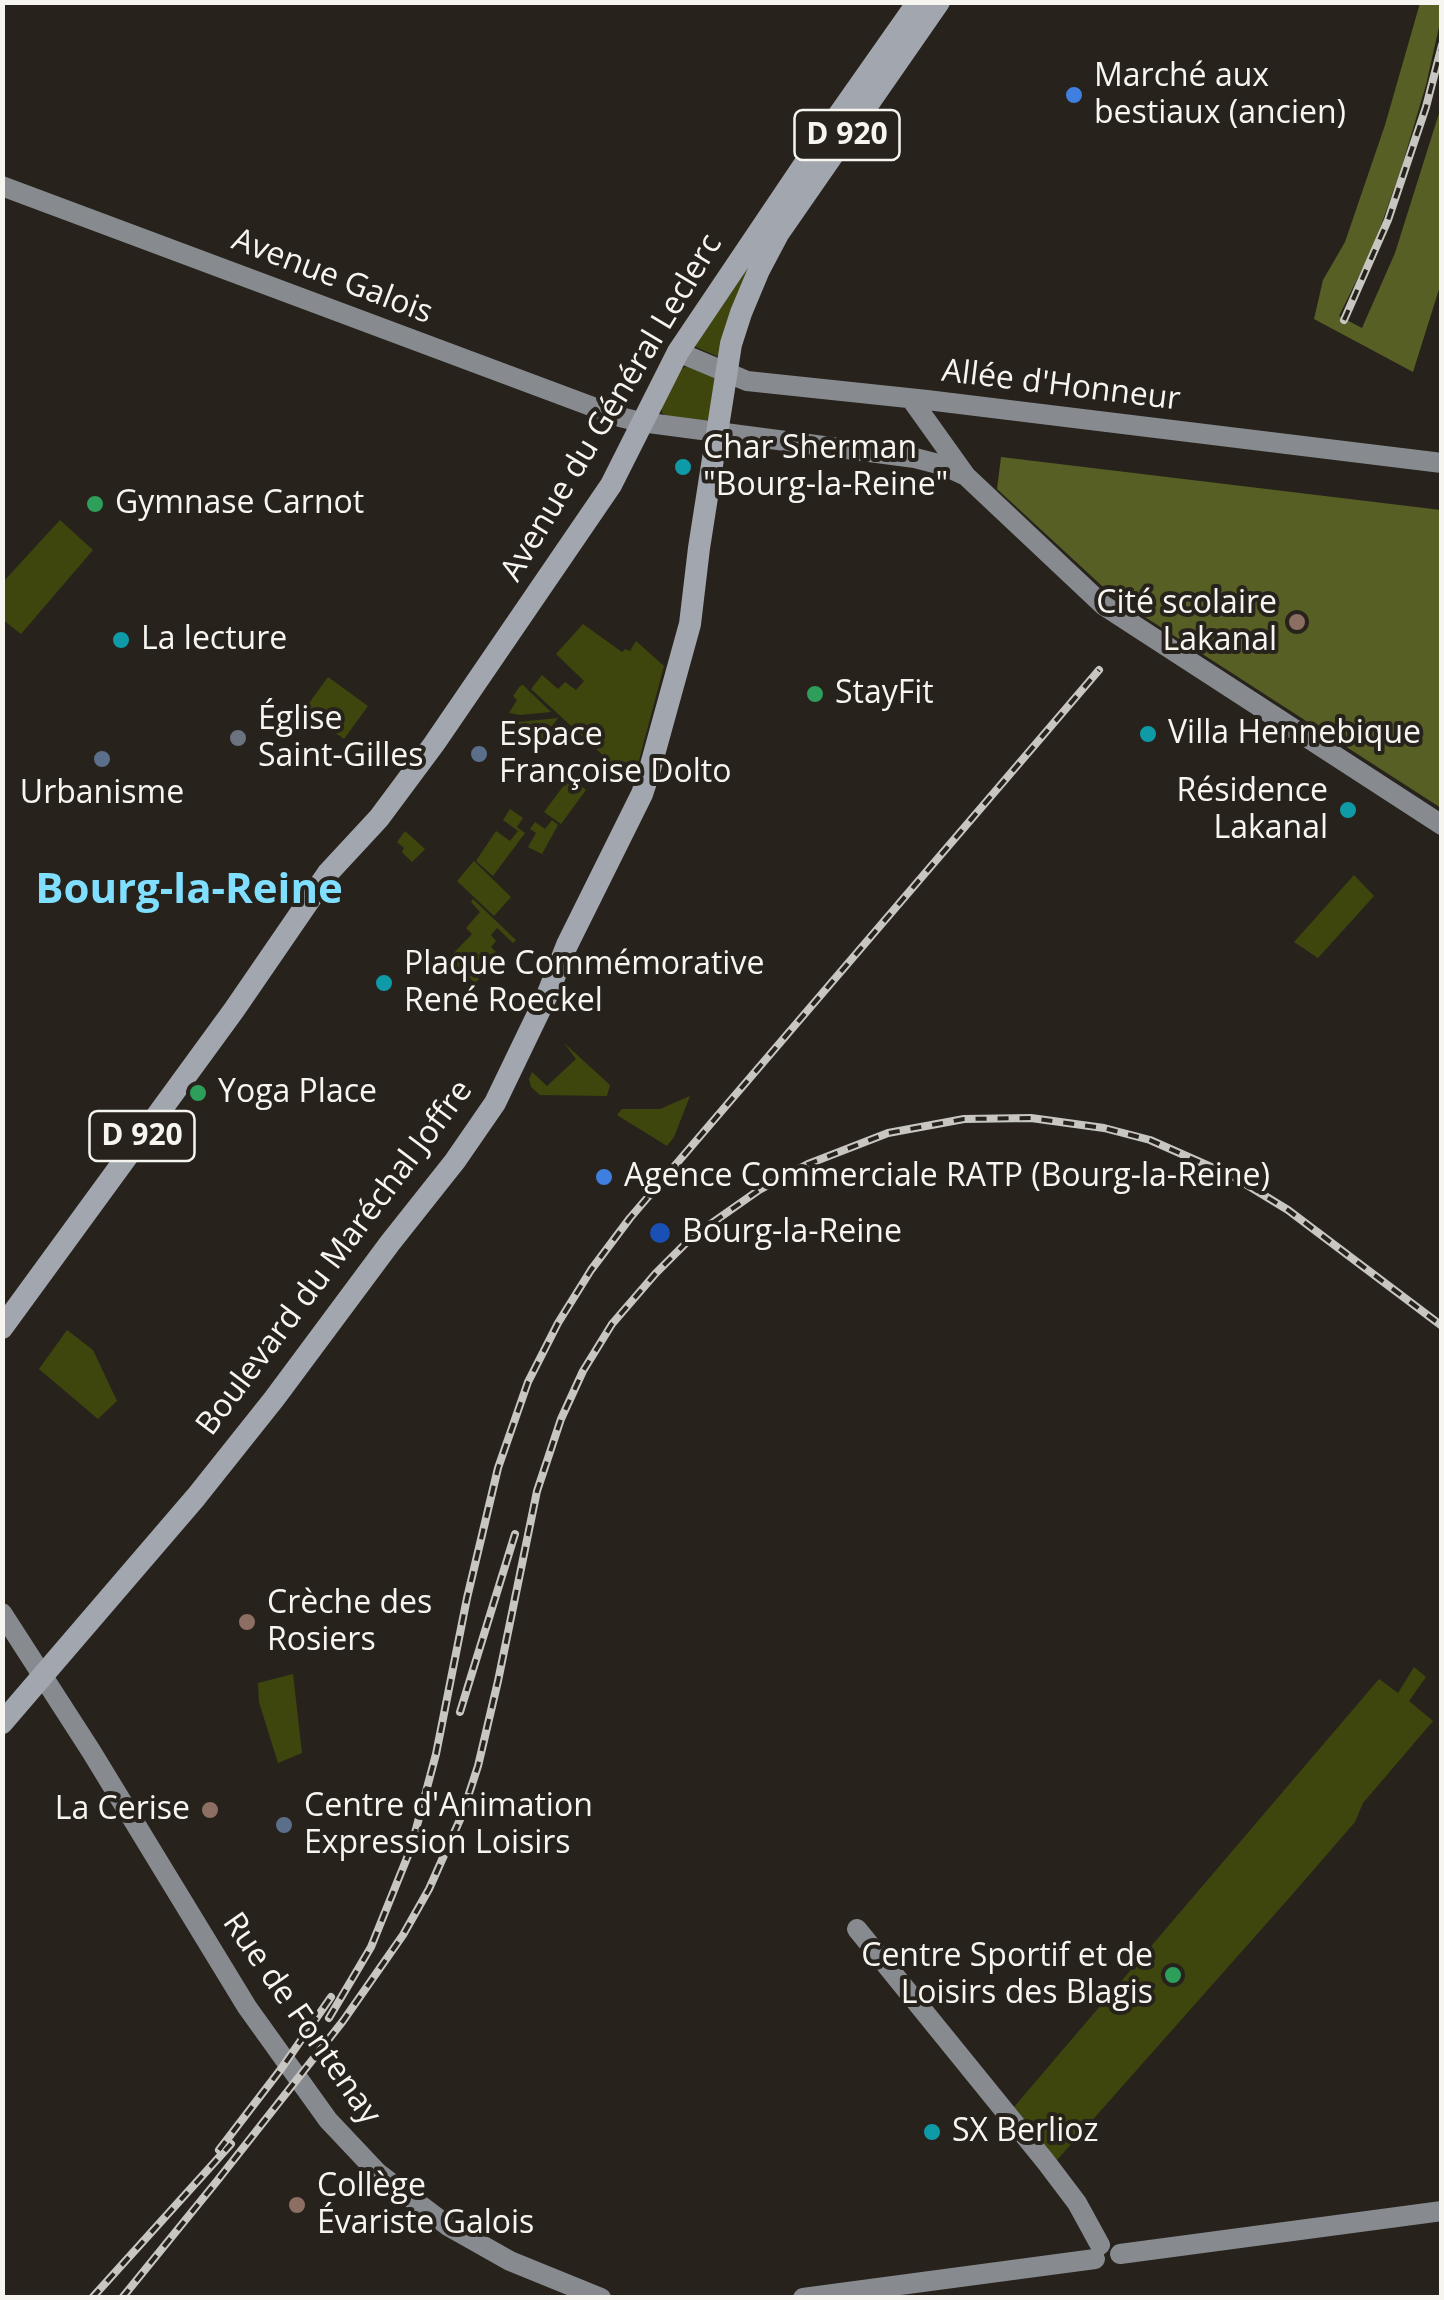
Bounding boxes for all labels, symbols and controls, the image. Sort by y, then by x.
place label: Marché aux bestiaux (ancien) [1094,58,1346,133]
marker: Marché aux bestiaux (ancien) [1063,84,1085,106]
road number: D 920 [794,110,900,160]
street label: Avenue Galois [226,221,438,333]
street label: Avenue du Général Leclerc [493,228,731,588]
street label: Allée d'Honneur [940,352,1182,420]
place label: Char Sherman "Bourg-la-Reine" [703,430,948,505]
marker: Char Sherman "Bourg-la-Reine" [672,456,694,478]
place label: Gymnase Carnot [115,485,364,523]
marker: Gymnase Carnot [84,493,106,515]
place label: Cité scolaire Lakanal [1096,585,1277,660]
marker: Cité scolaire Lakanal [1286,611,1308,633]
place label: La lecture [141,621,287,659]
marker: La lecture [110,629,132,651]
place label: StayFit [835,675,934,713]
marker: StayFit [804,683,826,705]
place label: Église Saint-Gilles [258,701,423,776]
place label: Villa Hennebique [1168,715,1421,753]
place label: Espace Françoise Dolto [499,717,731,792]
marker: Villa Hennebique [1137,723,1159,745]
marker: Église Saint-Gilles [227,727,249,749]
marker: Espace Françoise Dolto [468,743,490,765]
marker: Urbanisme [91,748,113,770]
place label: Résidence Lakanal [1176,773,1328,848]
place label: Urbanisme [20,775,184,813]
marker: Résidence Lakanal [1337,799,1359,821]
district label: Bourg-la-Reine [35,866,343,916]
place label: Plaque Commémorative René Roeckel [404,946,764,1021]
marker: Plaque Commémorative René Roeckel [373,972,395,994]
street label: Boulevard du Maréchal Joffre [189,1073,481,1443]
place label: Yoga Place [218,1074,377,1112]
marker: Yoga Place [187,1082,209,1104]
road number: D 920 [90,1111,194,1161]
place label: Agence Commerciale RATP (Bourg-la-Reine) [624,1158,1270,1196]
marker: Agence Commerciale RATP (Bourg-la-Reine) [593,1166,615,1188]
place label: Bourg-la-Reine [682,1214,902,1252]
marker: Bourg-la-Reine [647,1220,673,1246]
place label: Crèche des Rosiers [267,1585,432,1660]
marker: Crèche des Rosiers [236,1611,258,1633]
place label: Centre d'Animation Expression Loisirs [304,1788,593,1863]
place label: La Cerise [55,1791,190,1829]
marker: La Cerise [199,1799,221,1821]
marker: Centre d'Animation Expression Loisirs [273,1814,295,1836]
street label: Rue de Fontenay [214,1906,388,2132]
place label: Centre Sportif et de Loisirs des Blagis [861,1938,1153,2013]
marker: Centre Sportif et de Loisirs des Blagis [1162,1964,1184,1986]
place label: SX Berlioz [952,2113,1098,2151]
marker: SX Berlioz [921,2121,943,2143]
place label: Collège Évariste Galois [317,2168,534,2243]
marker: Collège Évariste Galois [286,2194,308,2216]

